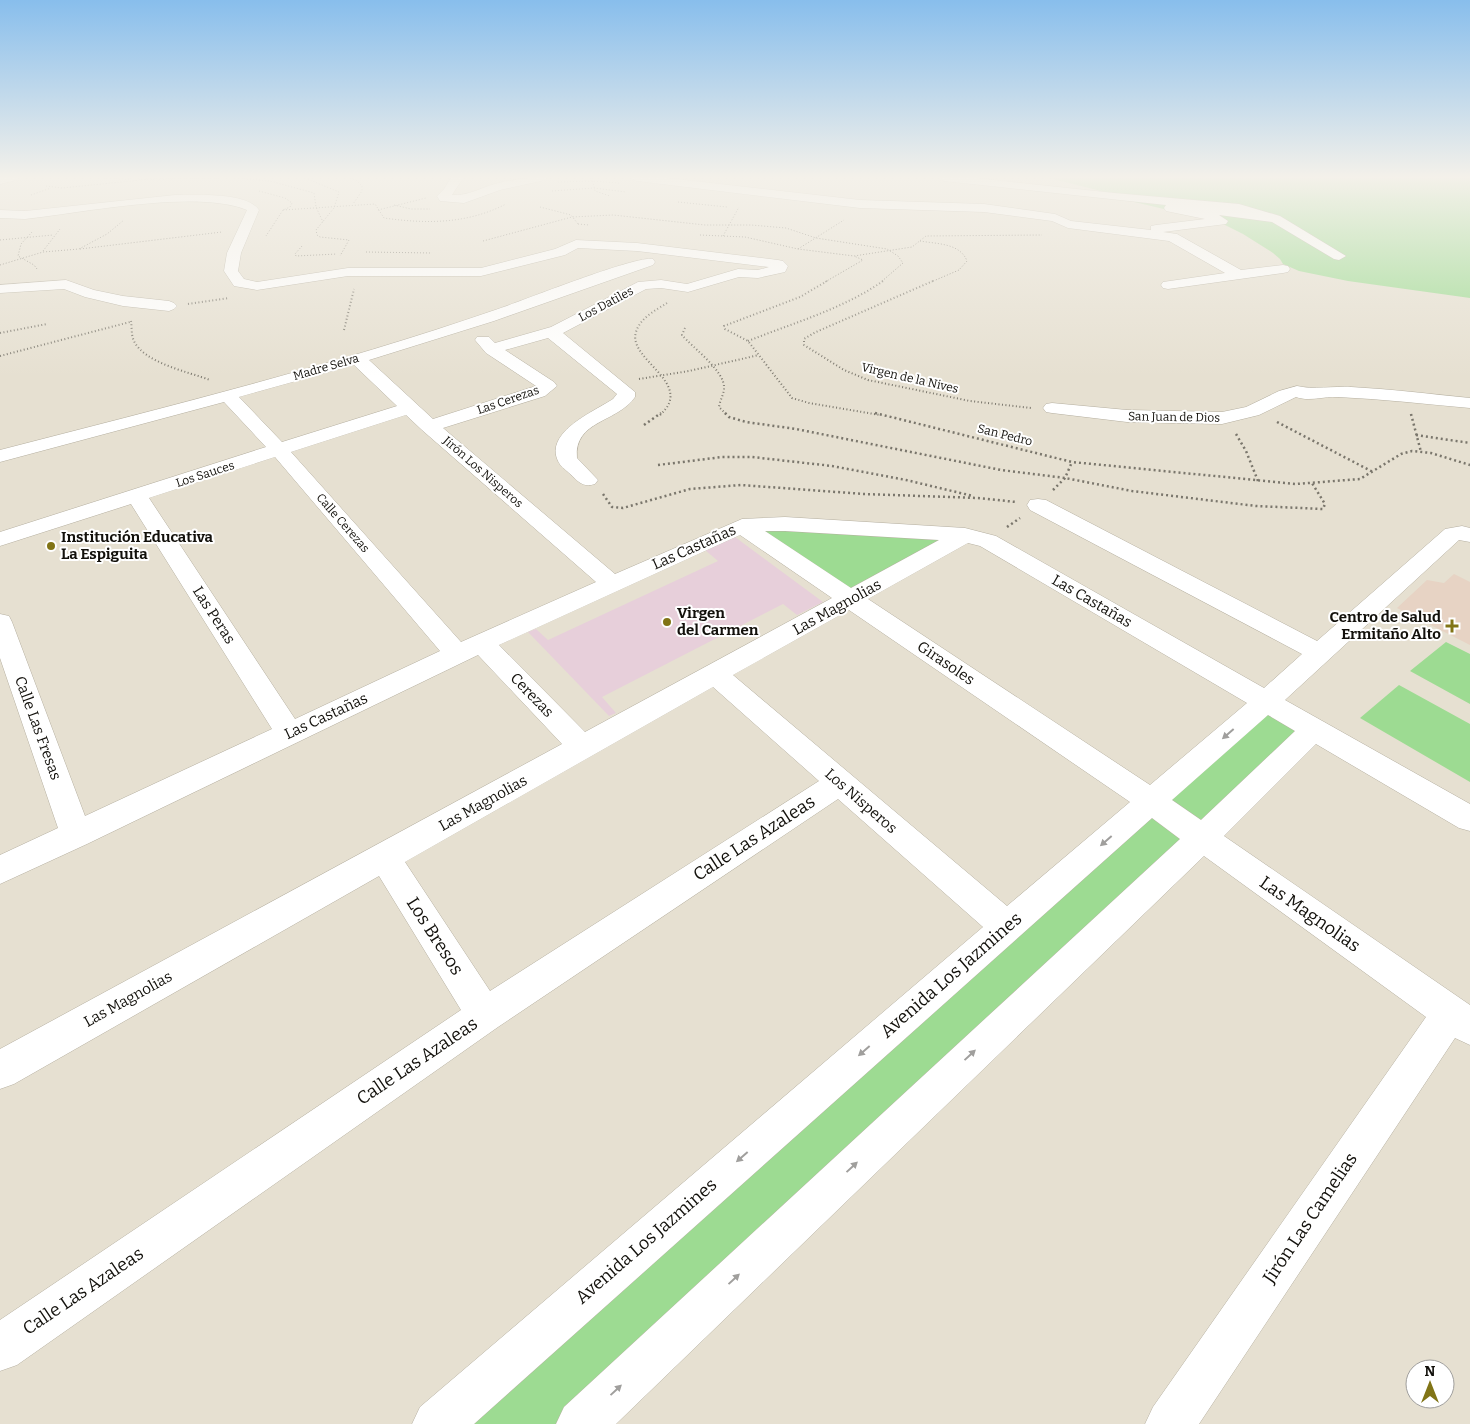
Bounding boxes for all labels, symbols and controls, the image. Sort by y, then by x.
street label: Los Datiles [576,284,636,324]
street label: Madre Selva [292,351,361,383]
street label: Virgen de la Nives [860,360,960,396]
street label: Las Cerezas [475,383,541,417]
street label: San Juan de Dios [1128,409,1220,425]
street label: San Pedro [976,421,1034,449]
street label: Jirón Los Nisperos [439,433,526,511]
street label: Los Sauces [174,458,236,490]
street label: Calle Cerezas [314,491,373,556]
street label: Las Castañas [649,521,739,573]
place label: Institución Educativa La Espiguita [61,528,214,563]
marker: Institución Educativa La Espiguita [45,540,57,552]
street label: Las Castañas [1049,571,1135,631]
street label: Las Magnolias [790,575,884,639]
street label: Las Peras [189,583,239,647]
place label: Virgen del Carmen [677,604,759,639]
place label: Centro de Salud Ermitaño Alto [1330,608,1441,643]
marker: Virgen del Carmen [661,616,673,628]
marker: Centro de Salud Ermitaño Alto [1445,619,1459,633]
street label: Girasoles [914,637,978,689]
street label: Cerezas [507,669,557,721]
street label: Calle Las Fresas [11,674,65,782]
street label: Las Castañas [282,689,370,743]
one-way arrow [1222,728,1235,739]
street label: Los Nisperos [821,765,901,837]
street label: Las Magnolias [436,771,530,835]
street label: Calle Las Azaleas [689,790,819,886]
one-way arrow [1099,835,1112,846]
street label: Las Magnolias [1255,871,1365,957]
street label: Los Bresos [402,893,468,979]
street label: Avenida Los Jazmines [876,908,1026,1042]
street label: Las Magnolias [81,967,175,1031]
street label: Calle Las Azaleas [352,1012,482,1110]
one-way arrow [858,1045,871,1056]
one-way arrow [964,1049,976,1061]
street label: Jirón Las Camelias [1258,1148,1362,1288]
one-way arrow [736,1152,749,1163]
one-way arrow [846,1161,858,1173]
street label: Avenida Los Jazmines [571,1174,721,1308]
street label: Calle Las Azaleas [18,1242,148,1340]
one-way arrow [728,1273,740,1285]
north arrow [1405,1359,1455,1409]
text: N [1425,1363,1436,1380]
one-way arrow [610,1384,622,1396]

